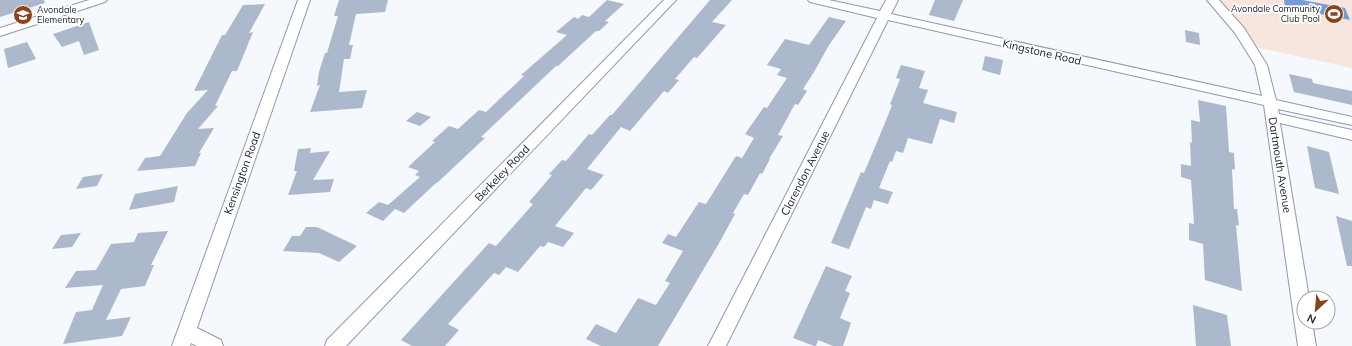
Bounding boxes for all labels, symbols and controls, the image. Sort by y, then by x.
place label: Avondale Community Club Pool [1231,3,1320,24]
sports icon: Avondale Community Club Pool [1323,3,1345,25]
school or university icon: Avondale Elementary [12,4,34,26]
place label: Avondale Elementary [37,4,84,26]
street label: Kingstone Road [1001,36,1083,68]
street label: Dartmouth Avenue [1266,116,1294,214]
street label: Clarendon Avenue [778,128,832,218]
street label: Kensington Road [221,130,263,216]
street label: Berkeley Road [472,142,532,204]
north arrow [1296,290,1336,330]
text: N [1305,311,1318,327]

